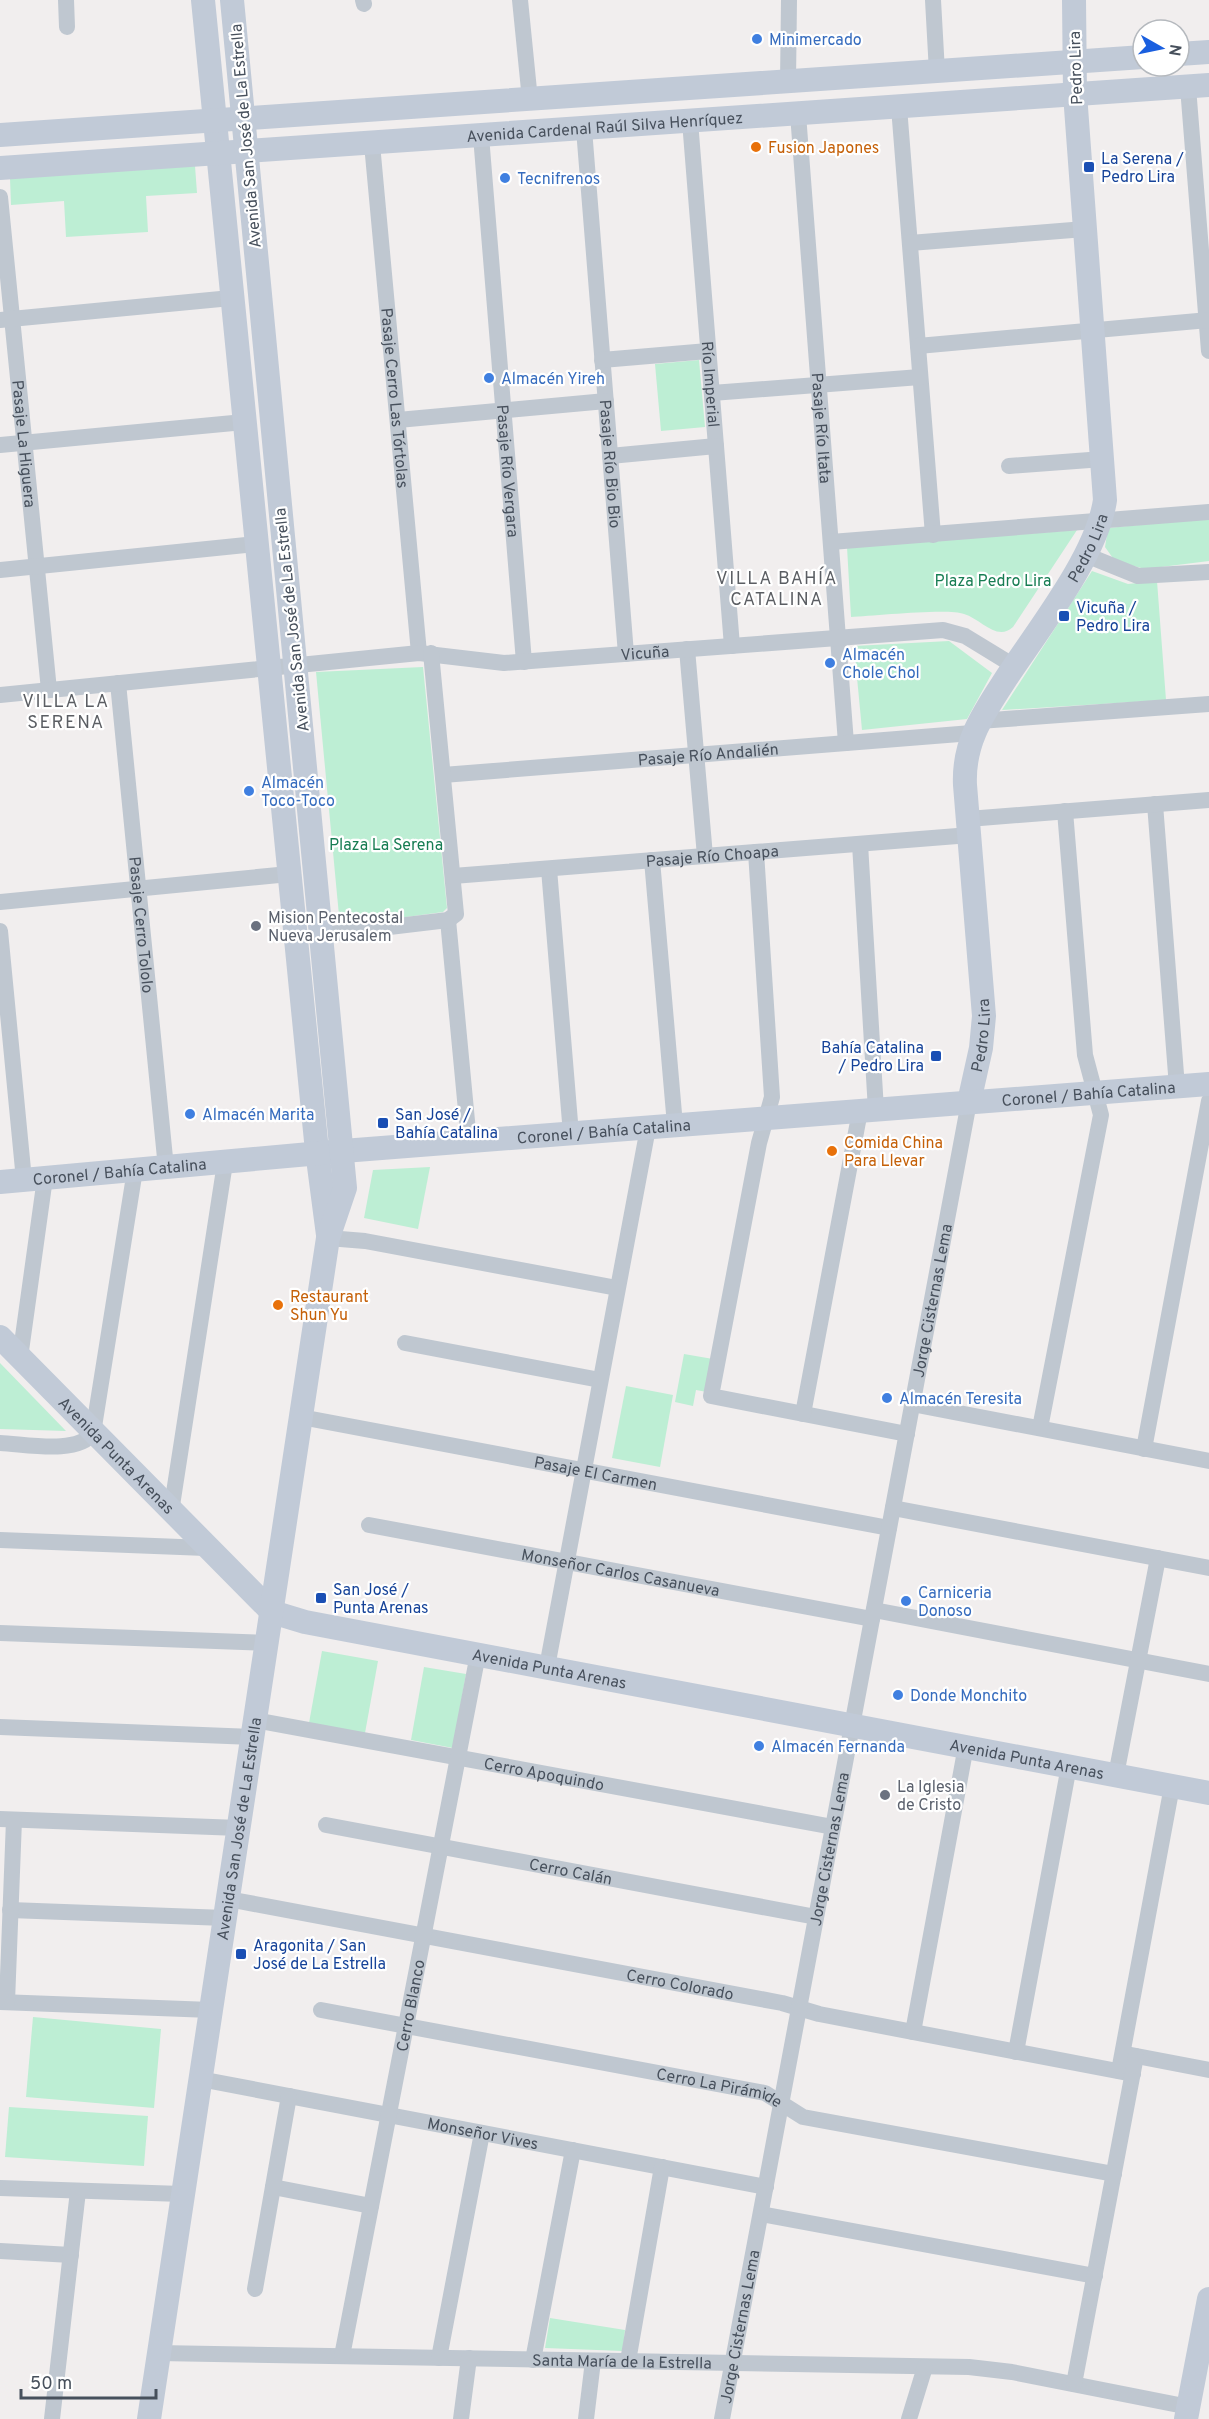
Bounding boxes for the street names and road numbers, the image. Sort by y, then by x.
street label: Avenida San José de La Estrella [227,23,267,249]
street label: Pedro Lira [1066,31,1088,105]
street label: Avenida Cardenal Raúl Silva Henríquez [466,109,744,148]
street label: Pasaje Cerro Las Tórtolas [375,307,412,489]
street label: Río Imperial [696,340,722,428]
street label: Pasaje Río Itata [806,372,834,484]
street label: Pasaje La Higuera [6,379,39,509]
street label: Pasaje Río Bio Bio [594,399,624,529]
street label: Pasaje Río Vergara [491,404,522,538]
street label: Avenida San José de La Estrella [271,507,315,733]
street label: Pedro Lira [1064,512,1114,587]
street label: Vicuña [620,643,670,666]
street label: Pasaje Río Andalién [637,740,779,771]
street label: Pasaje Río Choapa [645,842,780,873]
street label: Pasaje Cerro Tololo [123,856,157,994]
street label: Pedro Lira [968,998,996,1074]
street label: Coronel / Bahía Catalina [1001,1079,1176,1112]
street label: Coronel / Bahía Catalina [516,1116,692,1150]
street label: Coronel / Bahía Catalina [32,1155,207,1191]
street label: Jorge Cisternas Lema [910,1222,958,1379]
street label: Avenida Punta Arenas [53,1394,178,1519]
street label: Pasaje El Carmen [532,1453,659,1496]
street label: Monseñor Carlos Casanueva [519,1546,721,1602]
street label: Avenida Punta Arenas [470,1646,628,1695]
street label: Avenida San José de La Estrella [214,1716,267,1942]
street label: Avenida Punta Arenas [948,1736,1106,1785]
street label: Cerro Apoquindo [482,1755,606,1796]
street label: Jorge Cisternas Lema [807,1771,855,1928]
street label: Cerro Calán [527,1855,614,1891]
street label: Cerro Blanco [393,1958,431,2054]
street label: Cerro Colorado [624,1966,735,2006]
street label: Cerro La Pirámide [654,2065,785,2113]
street label: Monseñor Vives [425,2115,540,2155]
street label: Jorge Cisternas Lema [717,2248,765,2405]
street label: Santa María de la Estrella [532,2351,712,2375]

